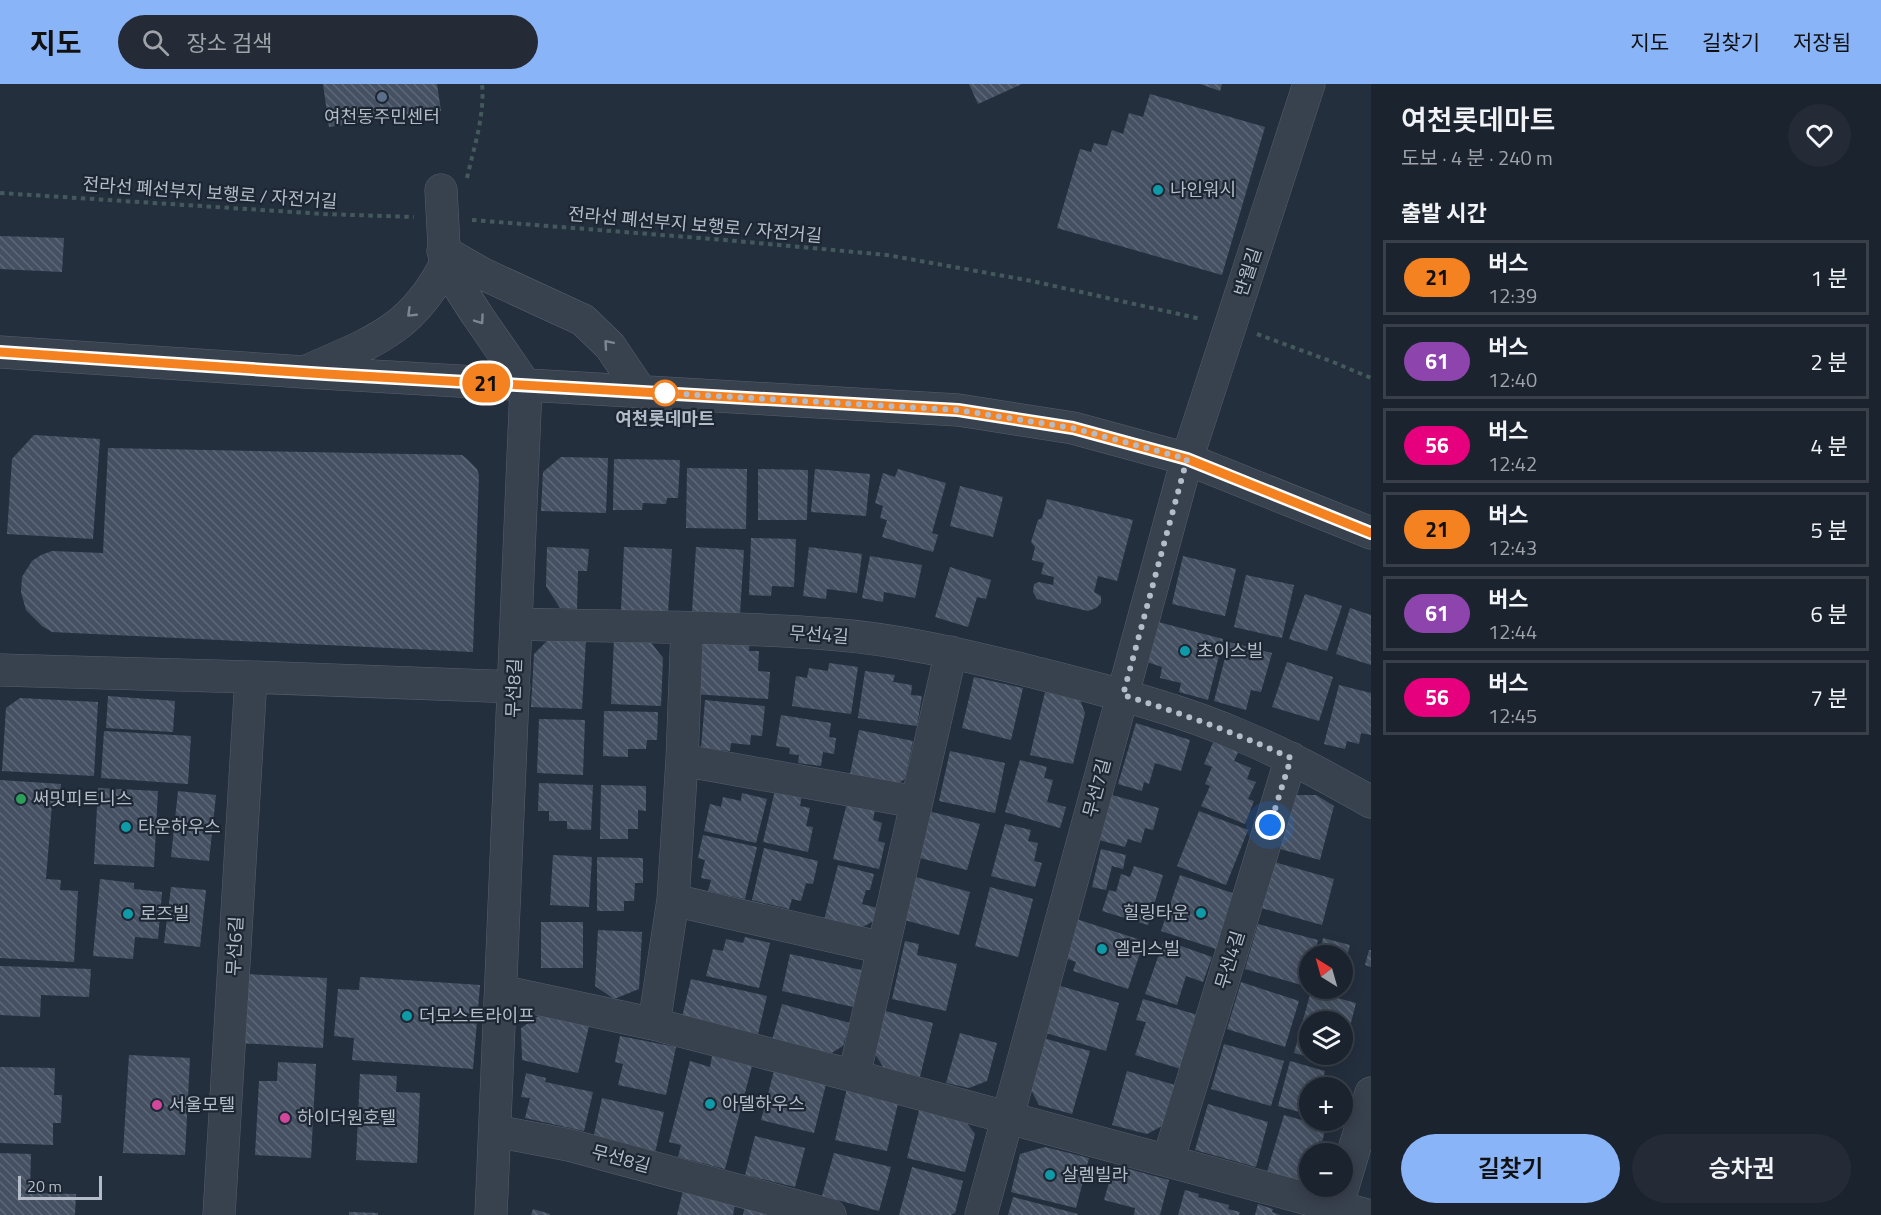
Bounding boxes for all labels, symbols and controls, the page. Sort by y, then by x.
search box [118,15,538,69]
text: 지도 [30,21,82,64]
icon: search [139,26,172,59]
text: 장소 검색 [187,26,272,60]
text: 지도 [1630,26,1669,58]
text: 길찾기 [1702,26,1760,58]
text: 저장됨 [1793,26,1851,58]
marker: 여천동주민센터 [375,90,389,104]
text: 여천롯데마트 [1401,98,1556,141]
place label: 여천동주민센터 [324,103,440,130]
button: heart [1788,104,1851,167]
text: 도보 · 4 분 · 240 m [1401,142,1553,173]
street label: 전라선 폐선부지 보행로 / 자전거길 [82,170,338,215]
place label: 나인워시 [1170,176,1236,203]
marker: 나인워시 [1151,183,1165,197]
text: 출발 시간 [1401,196,1487,230]
street label: 전라선 폐선부지 보행로 / 자전거길 [567,200,823,249]
street label: 반월길 [1227,244,1268,300]
text: 버스 [1488,246,1528,280]
text: 21 [1425,261,1449,293]
text: 1 분 [1811,261,1848,295]
text: 12:39 [1488,280,1537,311]
one-way arrow [408,306,418,317]
one-way arrow [473,313,484,324]
text: 버스 [1488,330,1528,364]
one-way arrow [604,340,615,351]
text: 61 [1425,345,1449,377]
text: 2 분 [1811,345,1848,379]
line badge: 21 [459,364,513,402]
text: 12:40 [1488,364,1537,395]
text: 21 [474,367,498,399]
marker: 여천롯데마트 [652,380,678,406]
place label: 여천롯데마트 [615,405,715,432]
text: 버스 [1488,414,1528,448]
text: 56 [1425,429,1449,461]
text: 4 분 [1811,429,1848,463]
text: 12:42 [1488,448,1537,479]
text: 버스 [1488,498,1528,532]
text: 21 [1425,513,1449,545]
text: 5 분 [1811,513,1848,547]
text: 12:43 [1488,532,1537,563]
text: 버스 [1488,582,1528,616]
text: 61 [1425,597,1449,629]
text: 6 분 [1811,597,1848,631]
text: 12:44 [1488,616,1537,647]
street label: 무선4길 [788,619,850,650]
place label: 초이스빌 [1197,637,1263,664]
marker: 초이스빌 [1178,644,1192,658]
street label: 무선8길 [499,658,528,718]
text: 버스 [1488,666,1528,700]
text: 56 [1425,681,1449,713]
text: 7 분 [1811,681,1848,715]
text: 12:45 [1488,700,1537,731]
street label: 무선7길 [1076,756,1117,820]
place label: 써밋피트니스 [33,785,132,812]
marker: 써밋피트니스 [14,792,28,806]
your location [1255,810,1285,840]
place label: 타운하우스 [138,813,221,840]
marker: 타운하우스 [119,820,133,834]
place label: 힐링타운 [1123,899,1189,926]
place label: 로즈빌 [140,900,190,927]
marker: 힐링타운 [1194,906,1208,920]
marker: 로즈빌 [121,907,135,921]
street label: 무선6길 [219,915,250,977]
street label: 무선4길 [1208,927,1251,992]
place label: 엘리스빌 [1114,935,1180,962]
marker: 엘리스빌 [1095,942,1109,956]
north arrow [1299,945,1353,999]
map controls [1299,945,1353,1197]
place label: 더모스트라이프 [419,1002,535,1029]
marker: 더모스트라이프 [400,1009,414,1023]
button: layers [1299,1011,1353,1065]
button: + [1299,1077,1353,1131]
place label: 아델하우스 [722,1090,805,1117]
place label: 서울모텔 [169,1091,235,1118]
marker: 아델하우스 [703,1097,717,1111]
marker: 서울모텔 [150,1098,164,1112]
place label: 하이더원호텔 [297,1104,396,1131]
marker: 하이더원호텔 [278,1111,292,1125]
button: 길찾기 [1401,1134,1620,1203]
button: 승차권 [1632,1134,1851,1203]
street label: 무선8길 [589,1138,653,1179]
button: − [1299,1143,1353,1197]
place label: 살렘빌라 [1062,1161,1129,1188]
marker: 살렘빌라 [1043,1168,1057,1182]
scale bar [18,1173,102,1200]
text: 20 m [27,1174,62,1198]

